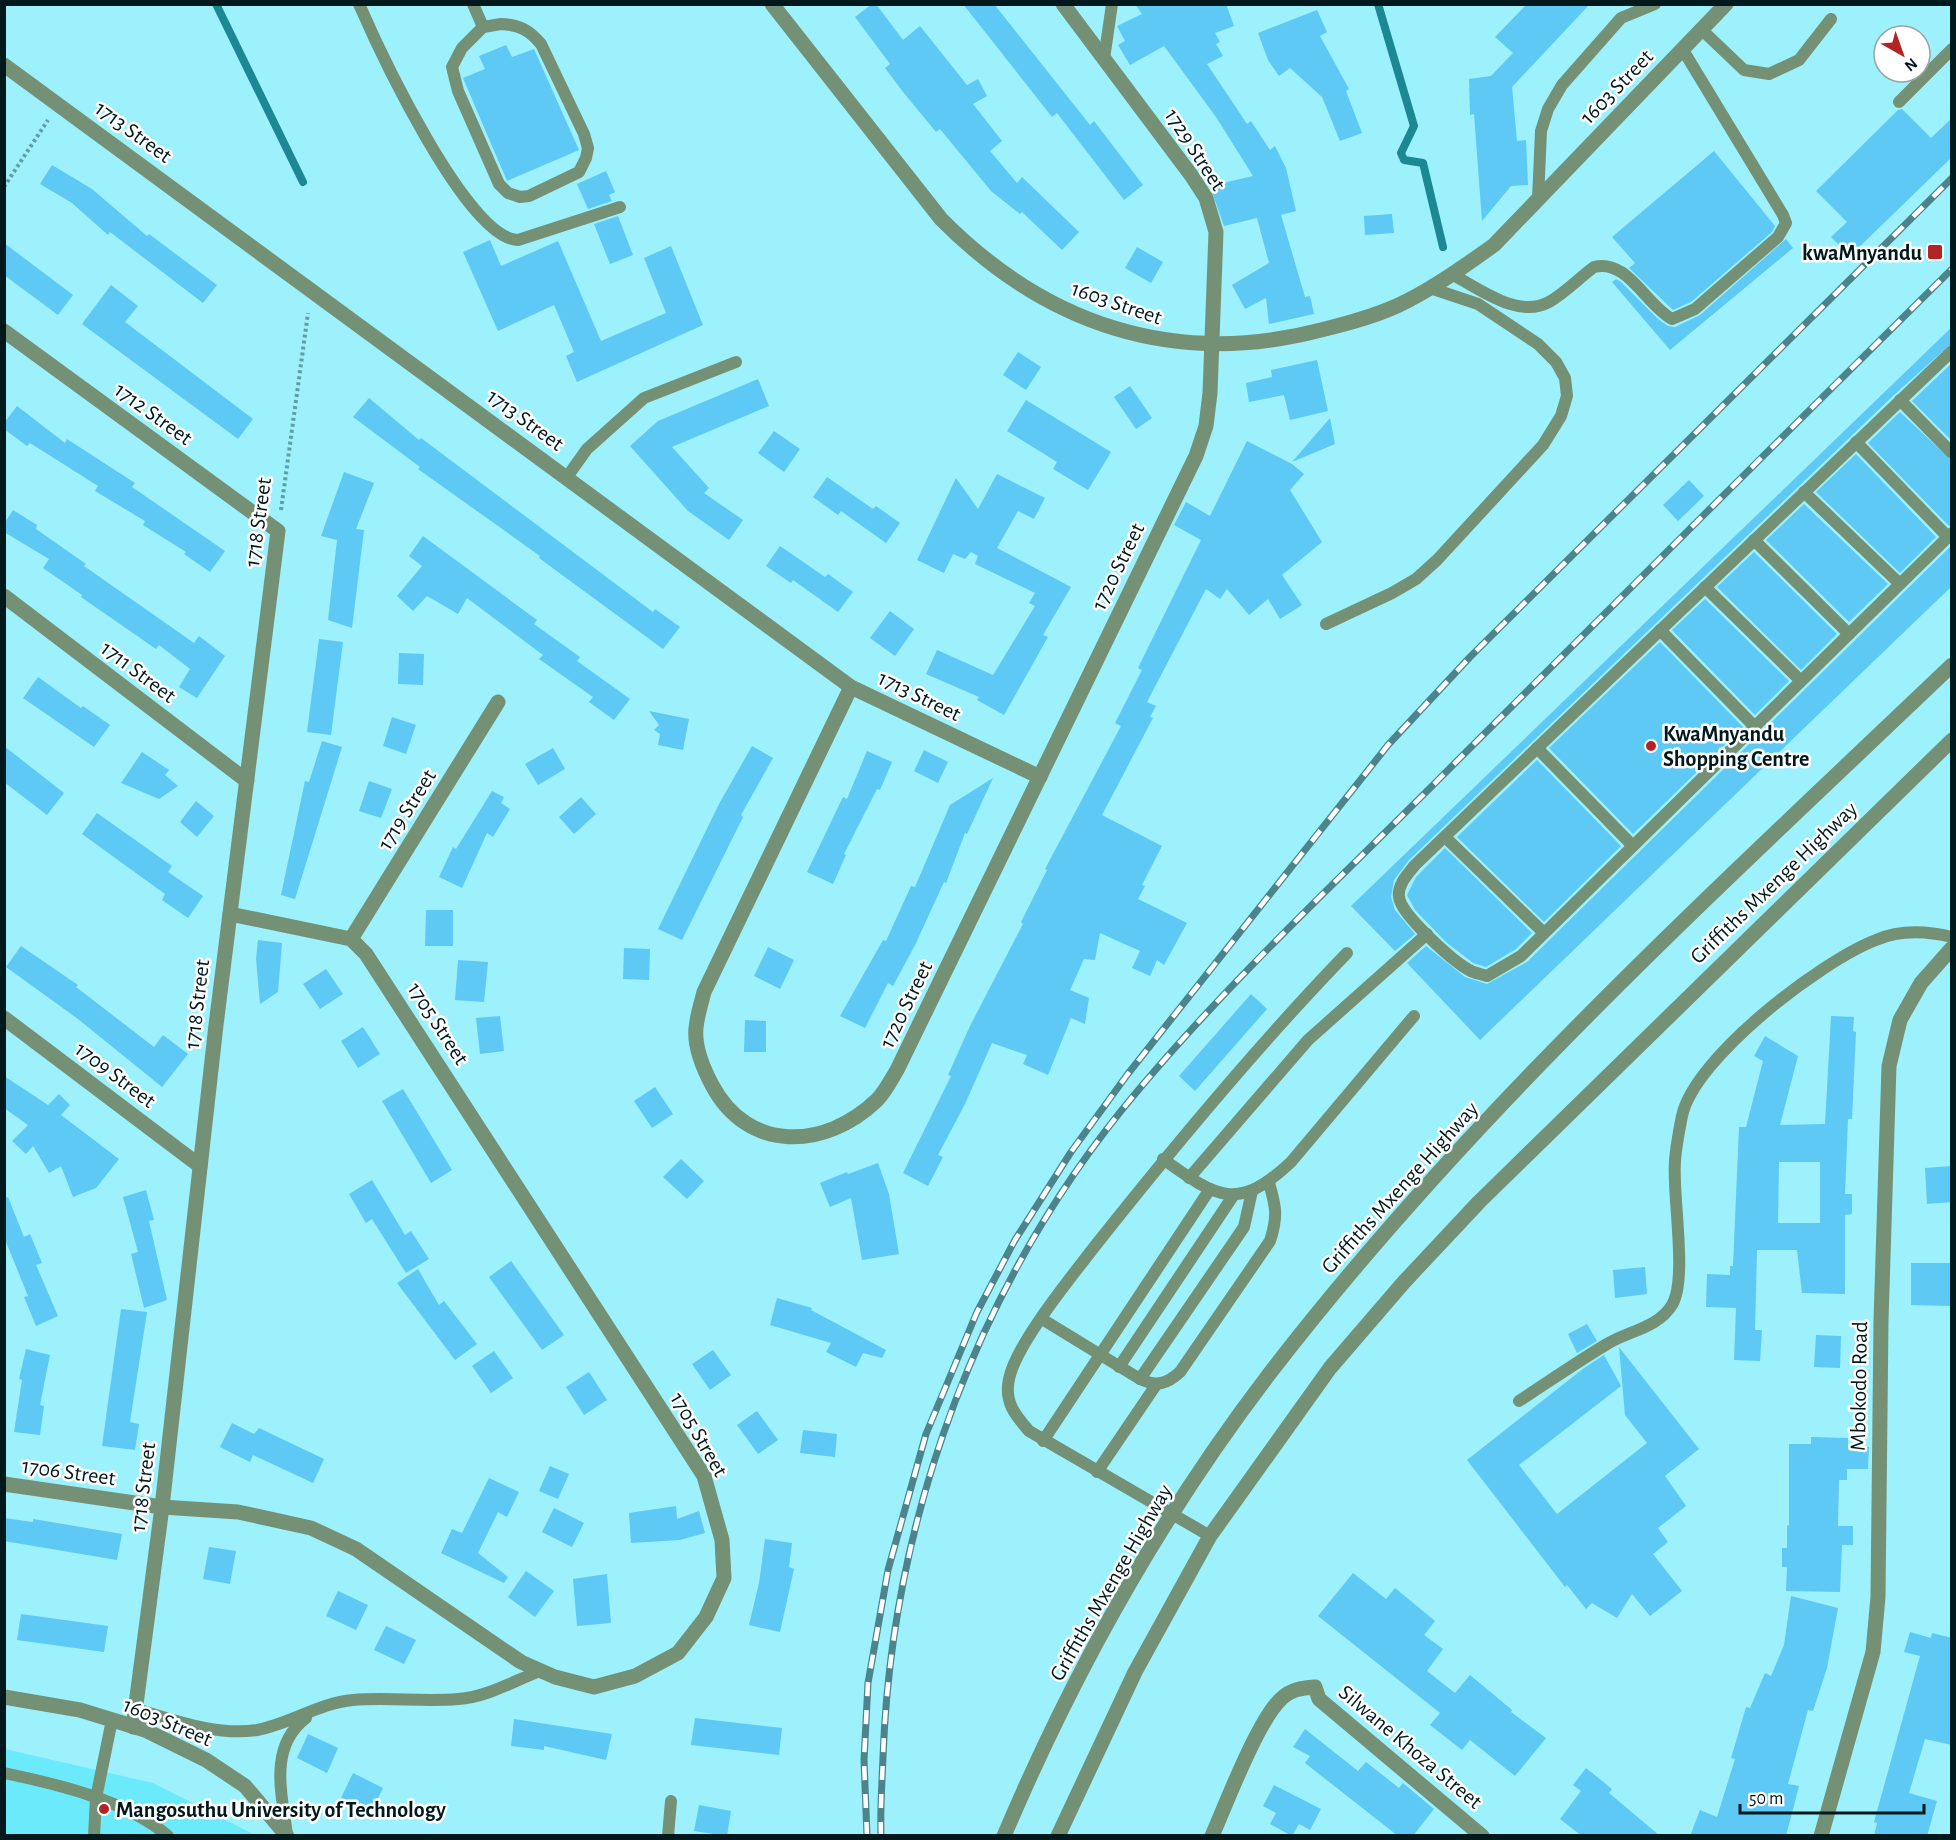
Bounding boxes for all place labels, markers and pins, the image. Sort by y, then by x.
place label: kwaMnyandu [1802,242,1923,265]
marker: kwaMnyandu [1926,243,1944,261]
place label: KwaMnyandu Shopping Centre [1663,723,1809,770]
marker: KwaMnyandu Shopping Centre [1644,739,1658,753]
place label: Mangosuthu University of Technology [116,1799,446,1822]
marker: Mangosuthu University of Technology [97,1802,111,1816]

